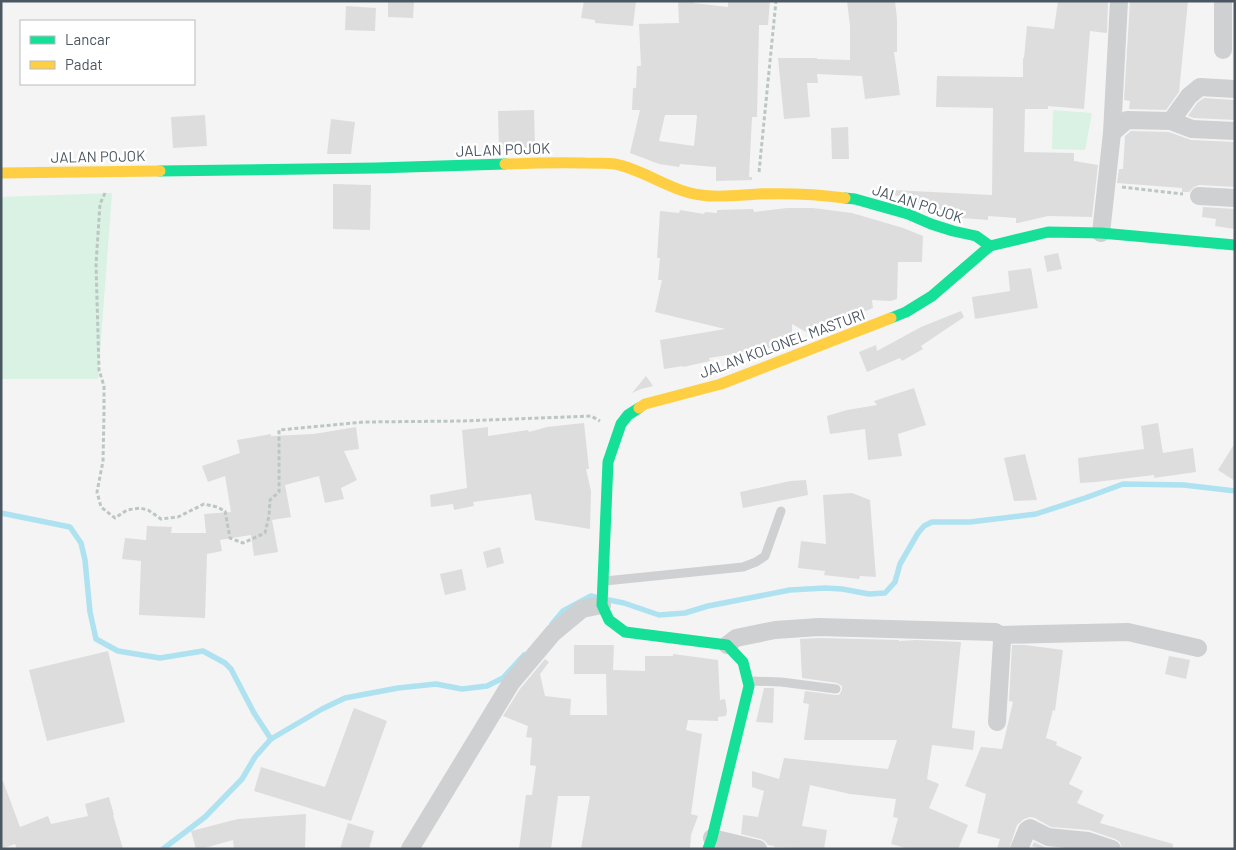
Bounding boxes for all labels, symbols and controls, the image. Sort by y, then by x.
legend [20,20,195,85]
text: Lancar [65,30,111,48]
text: Padat [65,55,103,73]
street label: JALAN POJOK [455,138,551,160]
street label: JALAN POJOK [51,146,145,166]
street label: JALAN POJOK [870,180,966,226]
street label: JALAN KOLONEL MASTURI [697,305,867,381]

